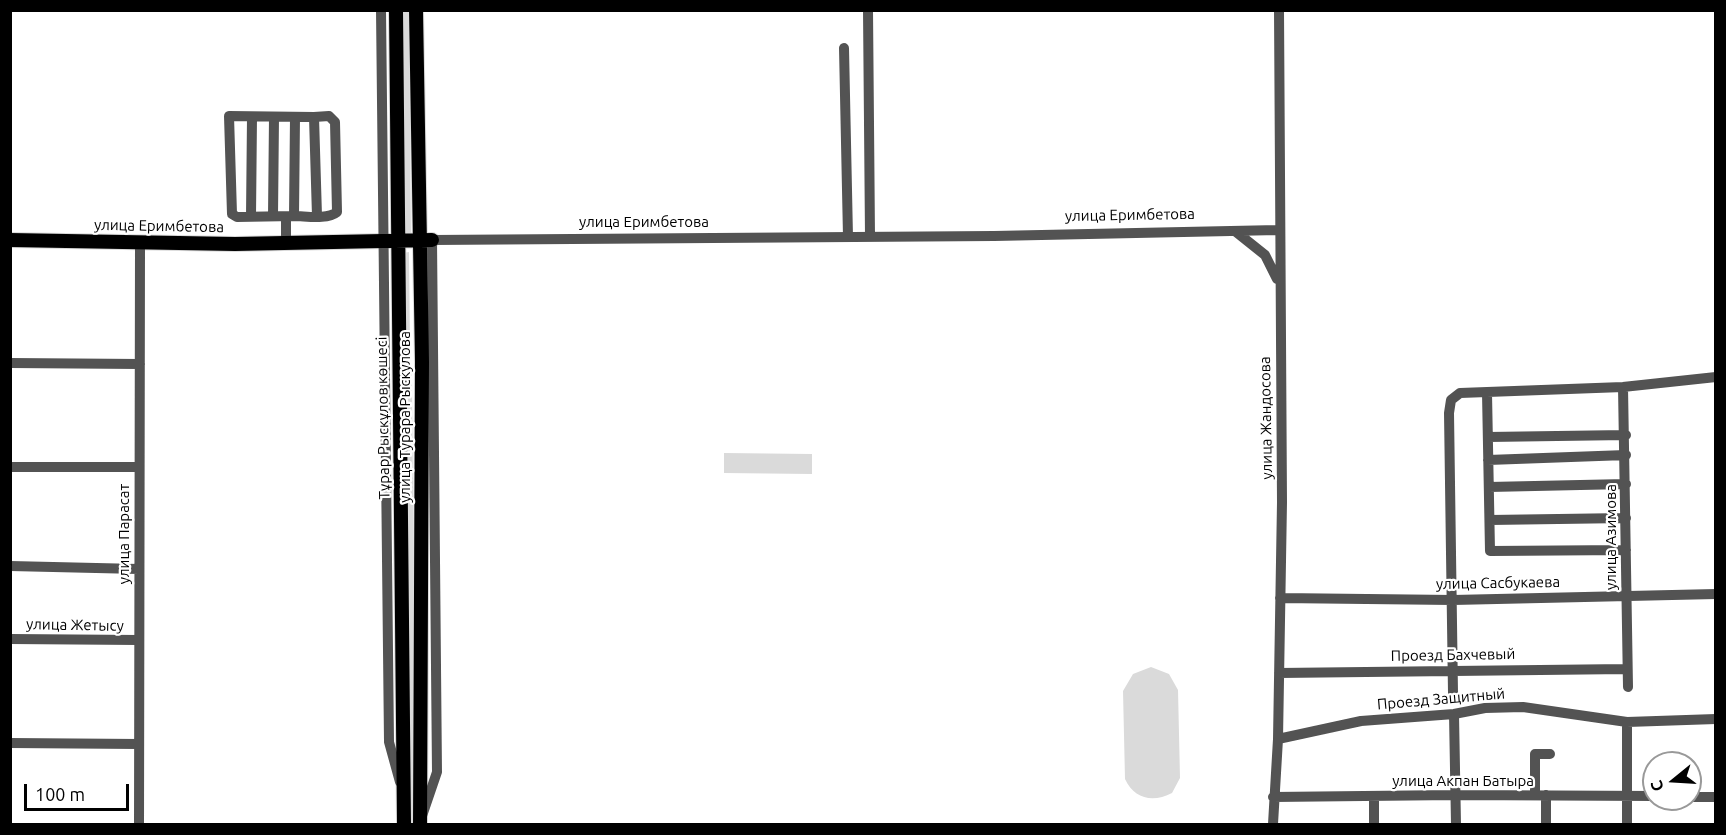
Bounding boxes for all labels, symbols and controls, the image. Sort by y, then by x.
street label: улица Еримбетова [1065,205,1195,225]
street label: улица Еримбетова [579,213,709,231]
street label: улица Еримбетова [94,216,224,236]
street label: улица Турара Рыскулова [396,331,414,503]
street label: Тұрар Рыскұлов көшесі [373,337,393,499]
street label: улица Жандосова [1256,356,1276,480]
street label: улица Парасат [115,484,133,584]
street label: улица Азимова [1602,484,1620,590]
street label: улица Сасбукаева [1436,573,1560,593]
street label: улица Жетысу [26,615,124,635]
street label: Проезд Бахчевый [1391,645,1515,665]
street label: Проезд Защитный [1376,684,1506,714]
north arrow [1642,751,1702,811]
scale bar [27,772,132,810]
street label: улица Акпан Батыра [1392,772,1534,790]
text: С [1647,778,1667,794]
text: 100 m [35,784,85,804]

